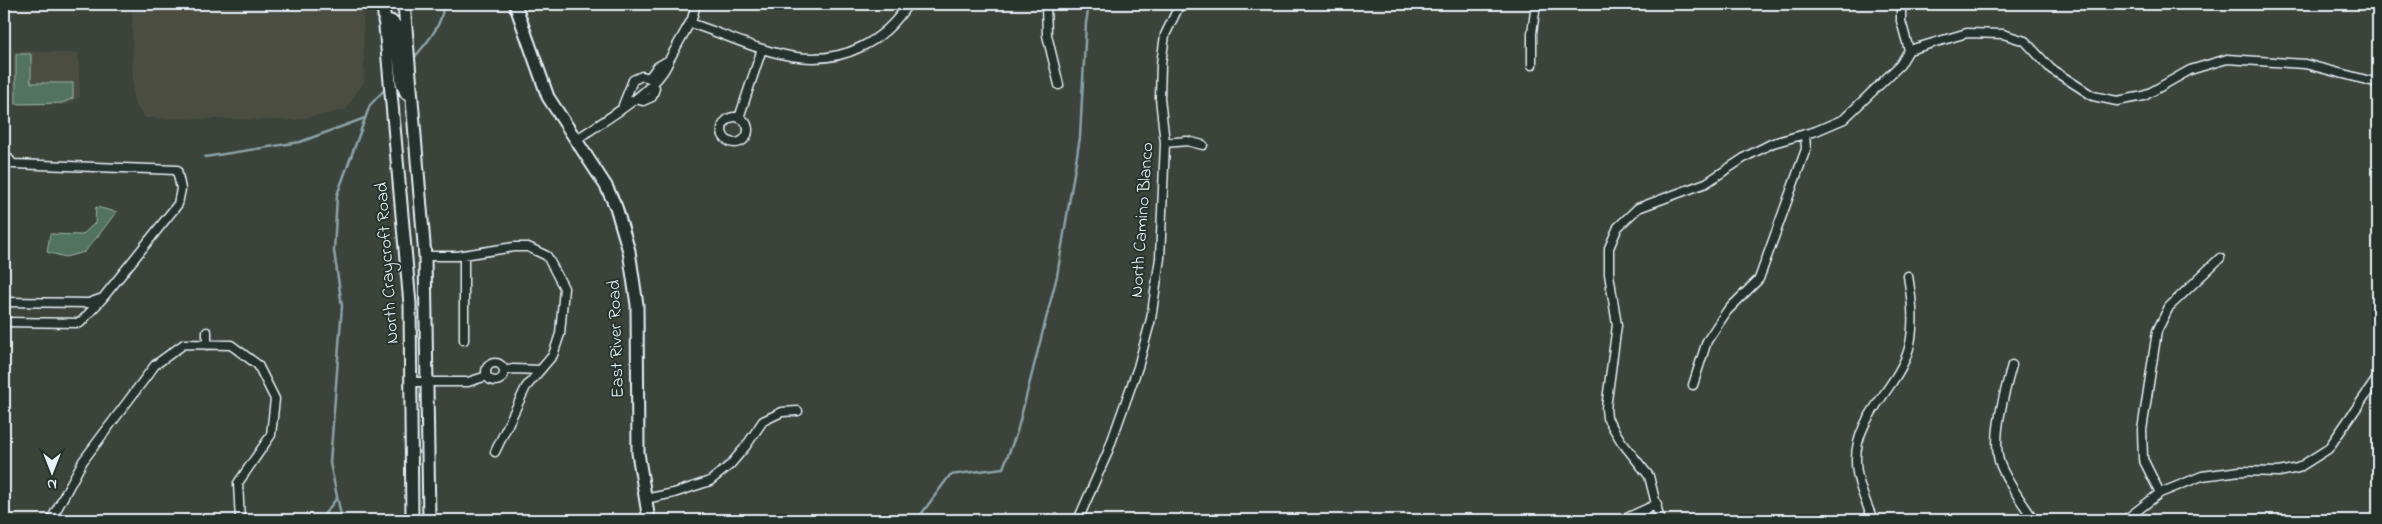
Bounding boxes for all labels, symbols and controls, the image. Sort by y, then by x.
street label: North Camino Blanco [1125,141,1161,299]
street label: North Craycroft Road [369,181,407,345]
street label: East River Road [602,279,632,399]
north arrow [28,446,78,496]
text: N [47,473,57,494]

